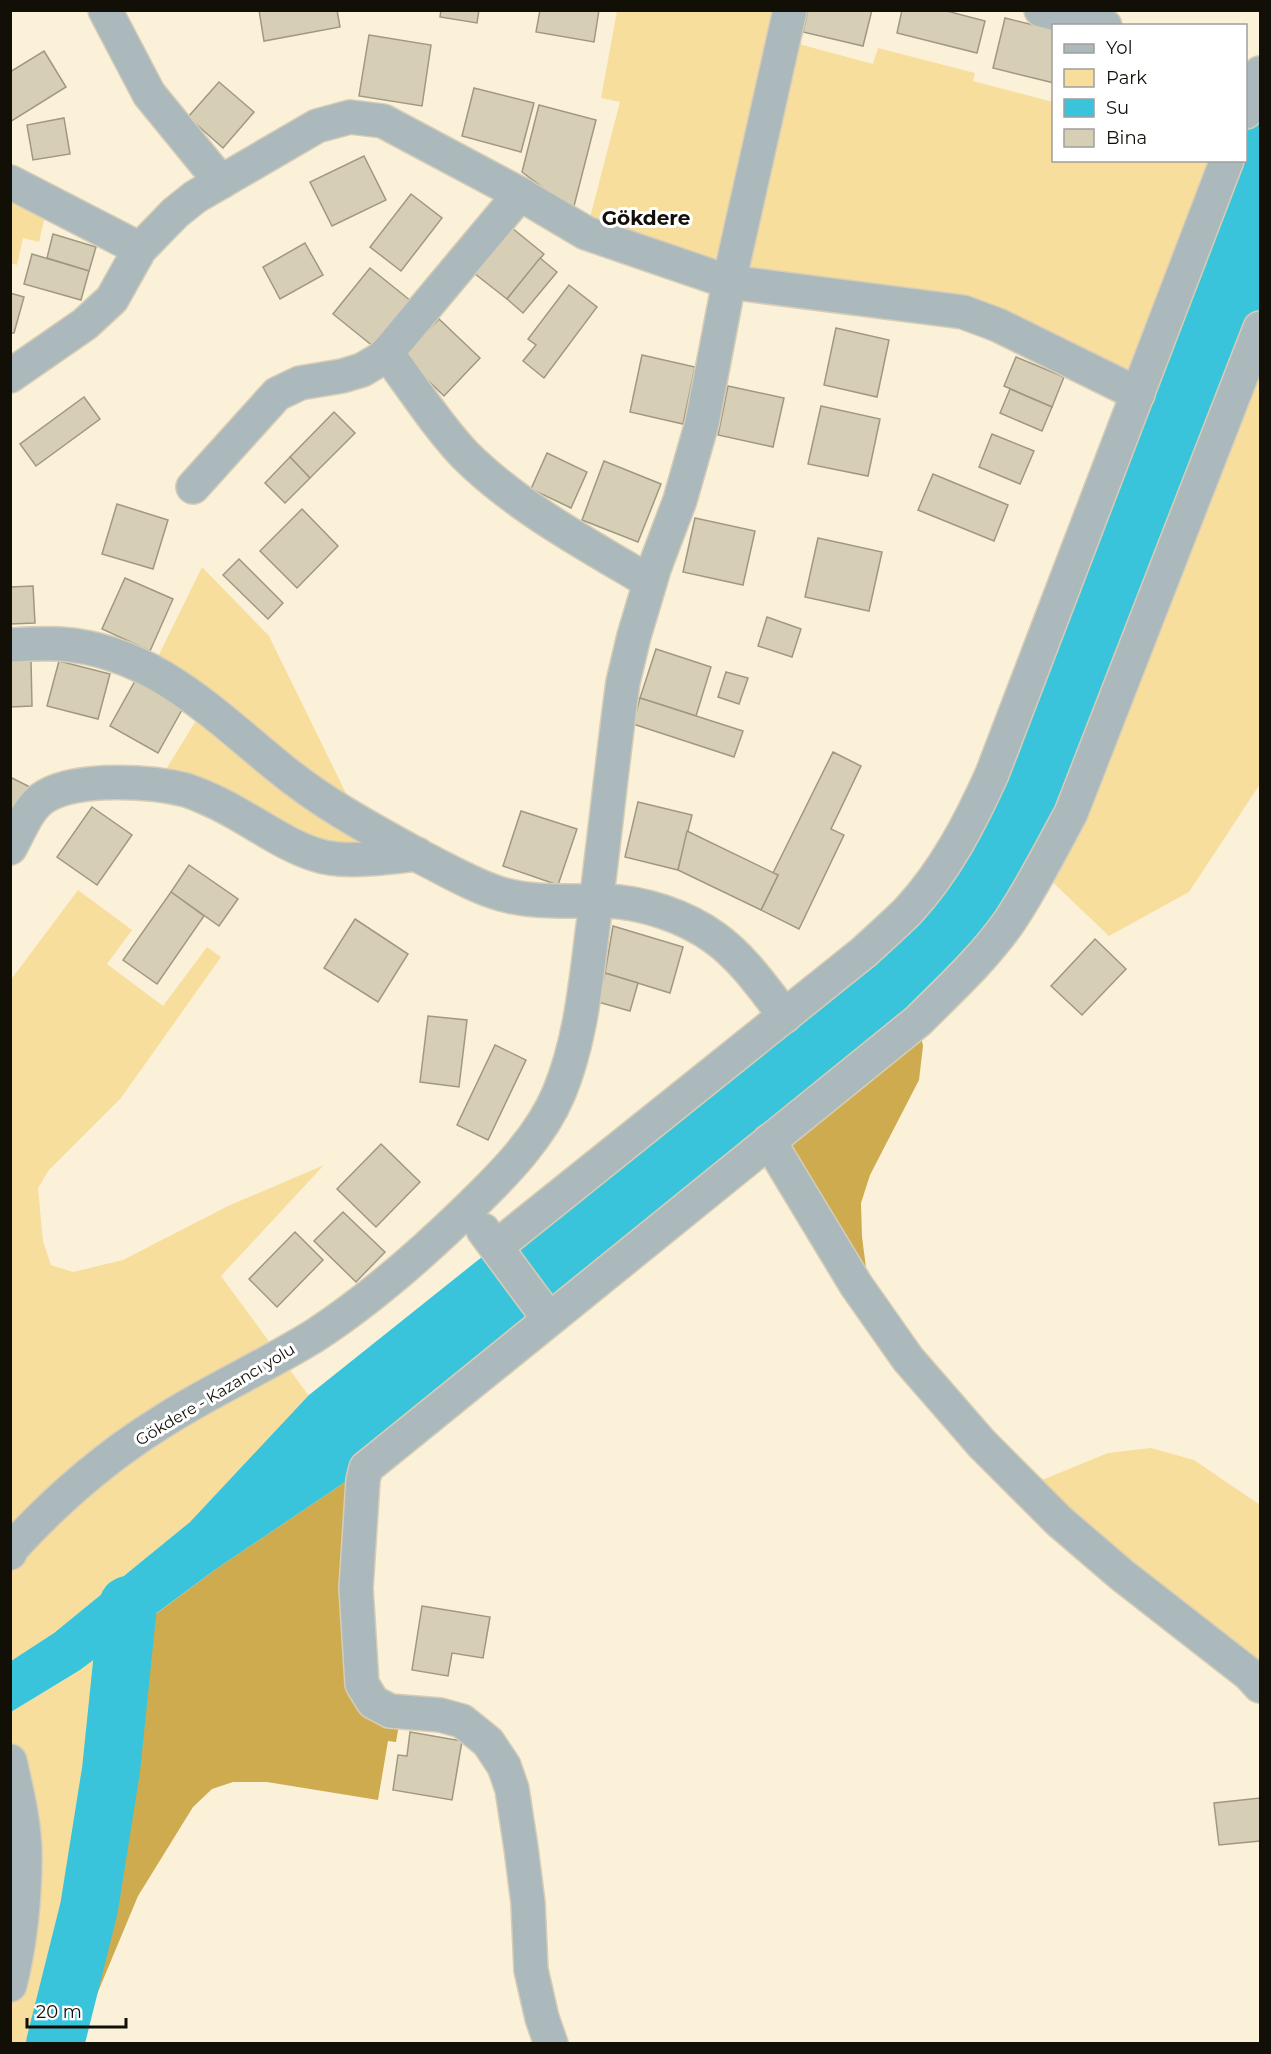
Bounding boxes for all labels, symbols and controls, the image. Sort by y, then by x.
legend [1052,24,1247,162]
text: Yol [1106,37,1132,59]
text: Park [1106,67,1147,89]
text: Su [1106,97,1129,119]
text: Bina [1106,127,1147,149]
district label: Gökdere [602,206,690,230]
street label: Gökdere - Kazancı yolu [132,1339,298,1450]
scale bar [27,1991,126,2029]
text: 20 m [36,2001,82,2023]

